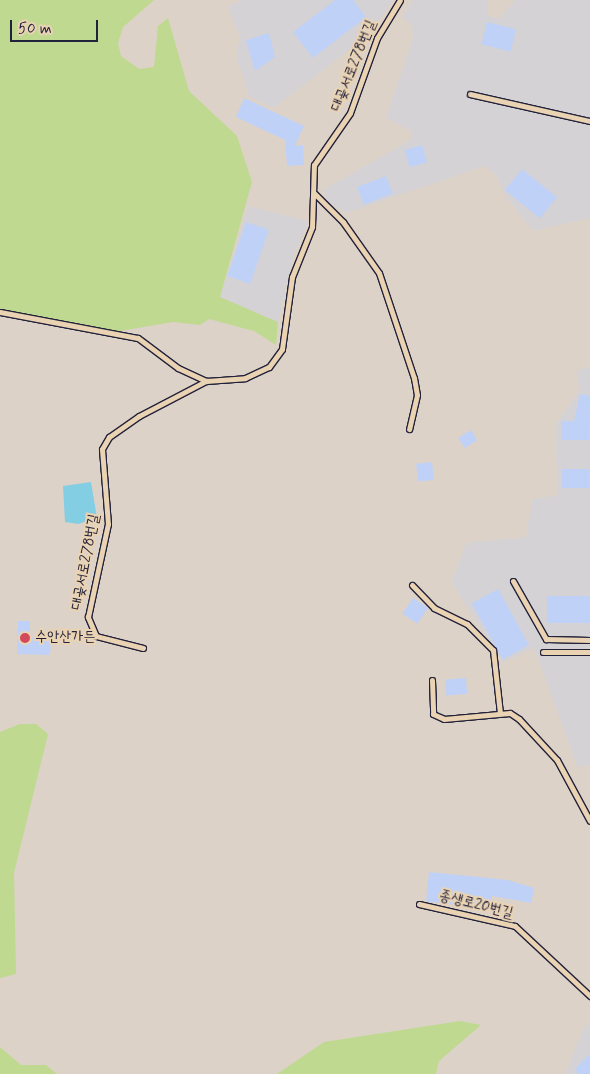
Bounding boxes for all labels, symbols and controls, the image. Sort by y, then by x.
scale bar [12,10,100,42]
street label: 대곶서로278번길 [327,18,381,114]
text: 50 m [18,19,52,39]
street label: 대곶서로278번길 [68,513,104,611]
place label: 수안산가든 [35,629,95,647]
marker: 수안산가든 [19,632,31,644]
street label: 종생로20번길 [437,887,515,923]

